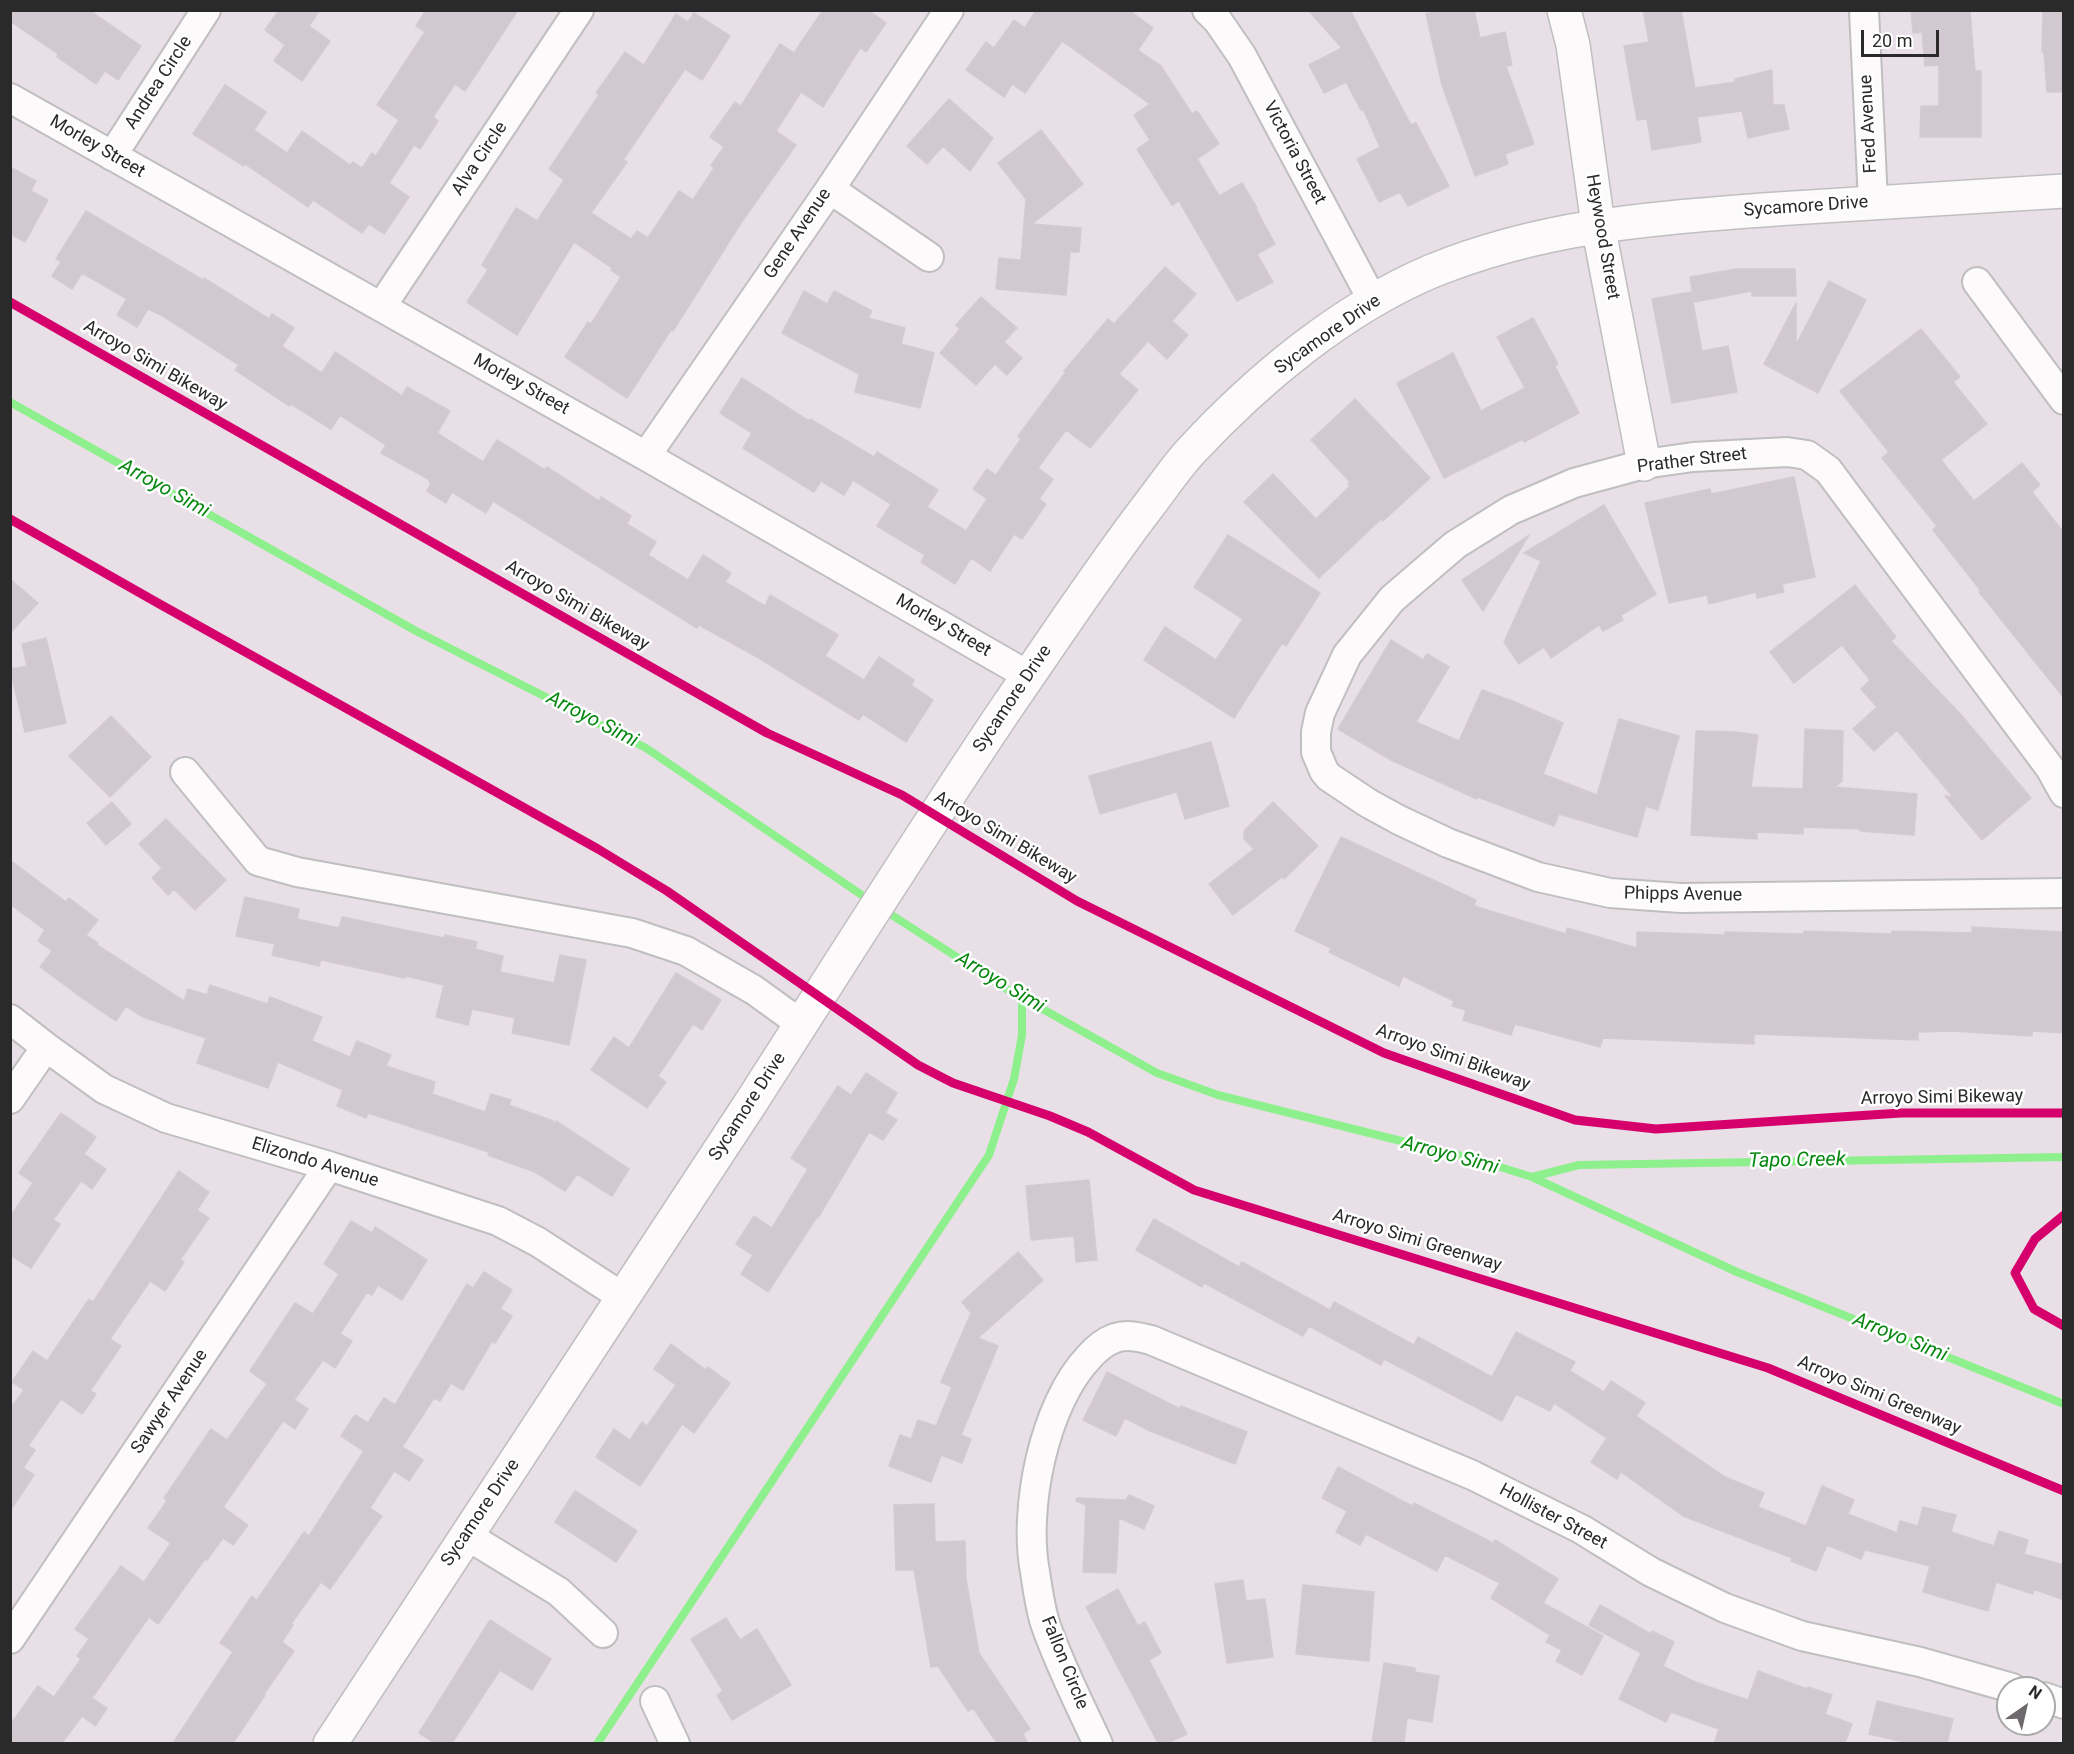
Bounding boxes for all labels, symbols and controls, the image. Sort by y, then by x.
scale bar [1864,18,1942,56]
text: 20 m [1872,30,1912,51]
street label: Andrea Circle [121,32,197,134]
street label: Fred Avenue [1856,74,1882,174]
street label: Victoria Street [1258,98,1330,208]
street label: Morley Street [46,111,148,183]
street label: Alva Circle [447,118,513,200]
street label: Heywood Street [1580,173,1624,301]
street label: Gene Avenue [760,185,836,283]
street label: Sycamore Drive [1743,192,1869,222]
street label: Sycamore Drive [1271,290,1385,380]
street label: Arroyo Simi Bikeway [79,316,231,416]
street label: Morley Street [469,350,573,420]
street label: Prather Street [1636,444,1748,478]
water label: Arroyo Simi [115,454,213,524]
street label: Arroyo Simi Bikeway [501,556,653,656]
street label: Morley Street [892,590,994,662]
street label: Sycamore Drive [969,641,1057,757]
water label: Arroyo Simi [542,687,642,753]
street label: Arroyo Simi Bikeway [930,787,1080,889]
street label: Phipps Avenue [1624,883,1742,907]
water label: Arroyo Simi [951,947,1049,1019]
street label: Arroyo Simi Bikeway [1373,1020,1533,1096]
street label: Sycamore Drive [705,1049,791,1165]
street label: Arroyo Simi Bikeway [1861,1086,2023,1110]
water label: Arroyo Simi [1399,1132,1501,1180]
street label: Elizondo Avenue [249,1133,381,1193]
water label: Tapo Creek [1748,1148,1846,1174]
street label: Arroyo Simi Greenway [1330,1205,1504,1277]
water label: Arroyo Simi [1849,1308,1951,1368]
street label: Sawyer Avenue [127,1346,213,1458]
street label: Arroyo Simi Greenway [1794,1352,1964,1440]
street label: Sycamore Drive [437,1455,525,1571]
street label: Hollister Street [1495,1480,1611,1554]
street label: Fallon Circle [1036,1613,1092,1713]
north arrow [1996,1676,2056,1736]
text: N [2025,1681,2045,1703]

